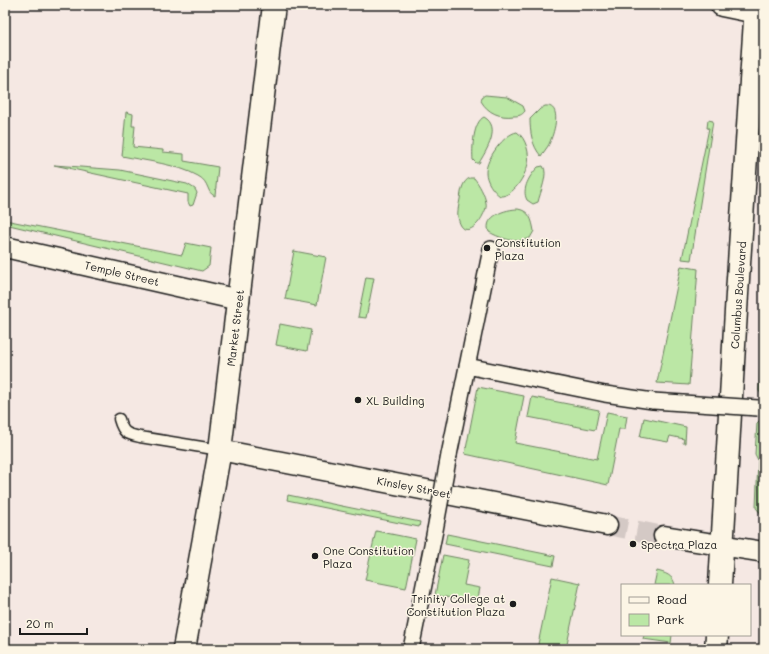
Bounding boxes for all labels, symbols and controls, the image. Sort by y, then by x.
place label: Constitution Plaza [495,235,561,263]
street label: Columbus Boulevard [727,241,749,349]
marker: Constitution Plaza [482,243,492,253]
street label: Temple Street [83,257,161,289]
street label: Market Street [223,289,247,367]
place label: XL Building [366,393,424,408]
marker: XL Building [353,395,363,405]
street label: Kinsley Street [376,472,453,502]
place label: Spectra Plaza [641,537,717,552]
marker: Spectra Plaza [628,539,638,549]
place label: One Constitution Plaza [323,543,414,571]
marker: One Constitution Plaza [310,551,320,561]
legend [621,584,751,636]
place label: Trinity College at Constitution Plaza [406,591,505,619]
text: Road [657,591,687,607]
marker: Trinity College at Constitution Plaza [508,599,518,609]
scale bar [20,610,87,636]
text: Park [657,611,684,627]
text: 20 m [26,615,54,631]

